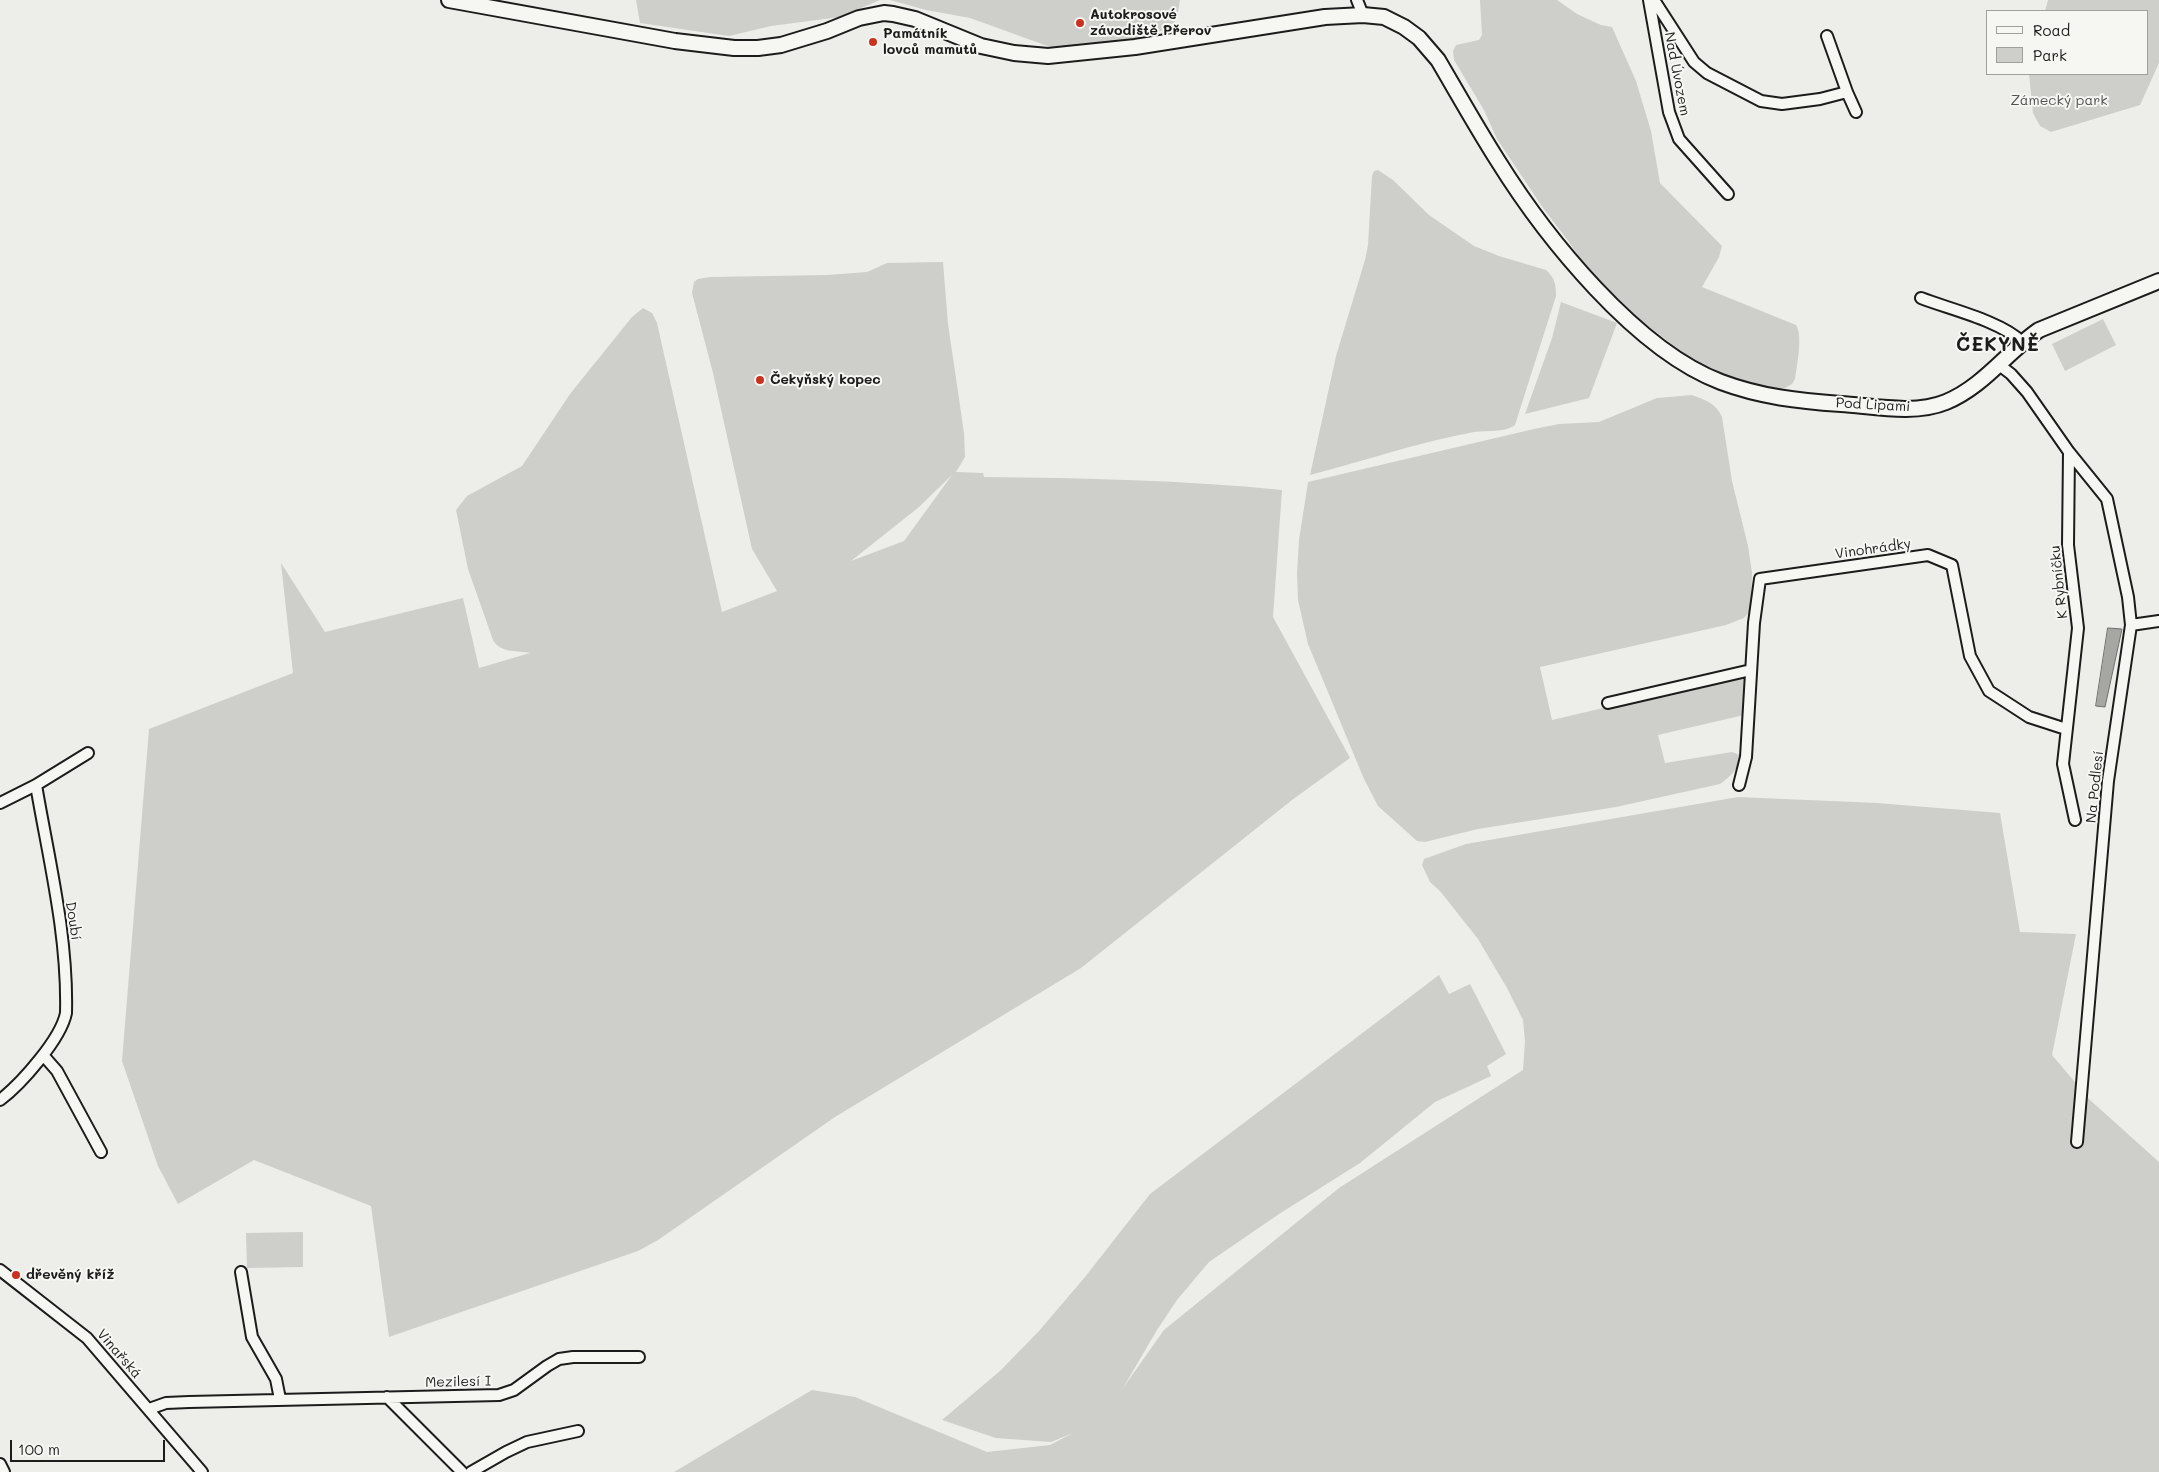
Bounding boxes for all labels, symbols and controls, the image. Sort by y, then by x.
place label: Autokrosové závodiště Přerov [1090,7,1211,40]
legend [1986,10,2149,75]
marker: Autokrosové závodiště Přerov [1074,17,1086,29]
text: Road [2033,20,2070,40]
place label: Památník lovců mamutů [883,26,977,58]
street label: Nad Úvozem [1661,31,1693,117]
marker: Památník lovců mamutů [867,36,879,48]
text: Park [2033,45,2067,65]
park label: Zámecký park [2010,93,2108,109]
district label: ČEKYNĚ [1955,334,2041,356]
place label: Čekyňský kopec [770,372,881,388]
marker: Čekyňský kopec [754,374,766,386]
street label: Pod Lipami [1835,395,1911,415]
street label: Vinohrádky [1834,535,1912,563]
street label: K Rybníčku [2047,544,2071,620]
street label: Na Podlesí [2083,750,2107,824]
street label: Doubí [62,900,84,942]
place label: dřevěný kříž [26,1267,114,1283]
marker: dřevěný kříž [10,1269,22,1281]
street label: Vinařská [93,1326,145,1382]
street label: Mezilesí I [425,1373,491,1391]
scale bar [12,1430,168,1462]
text: 100 m [18,1439,60,1459]

